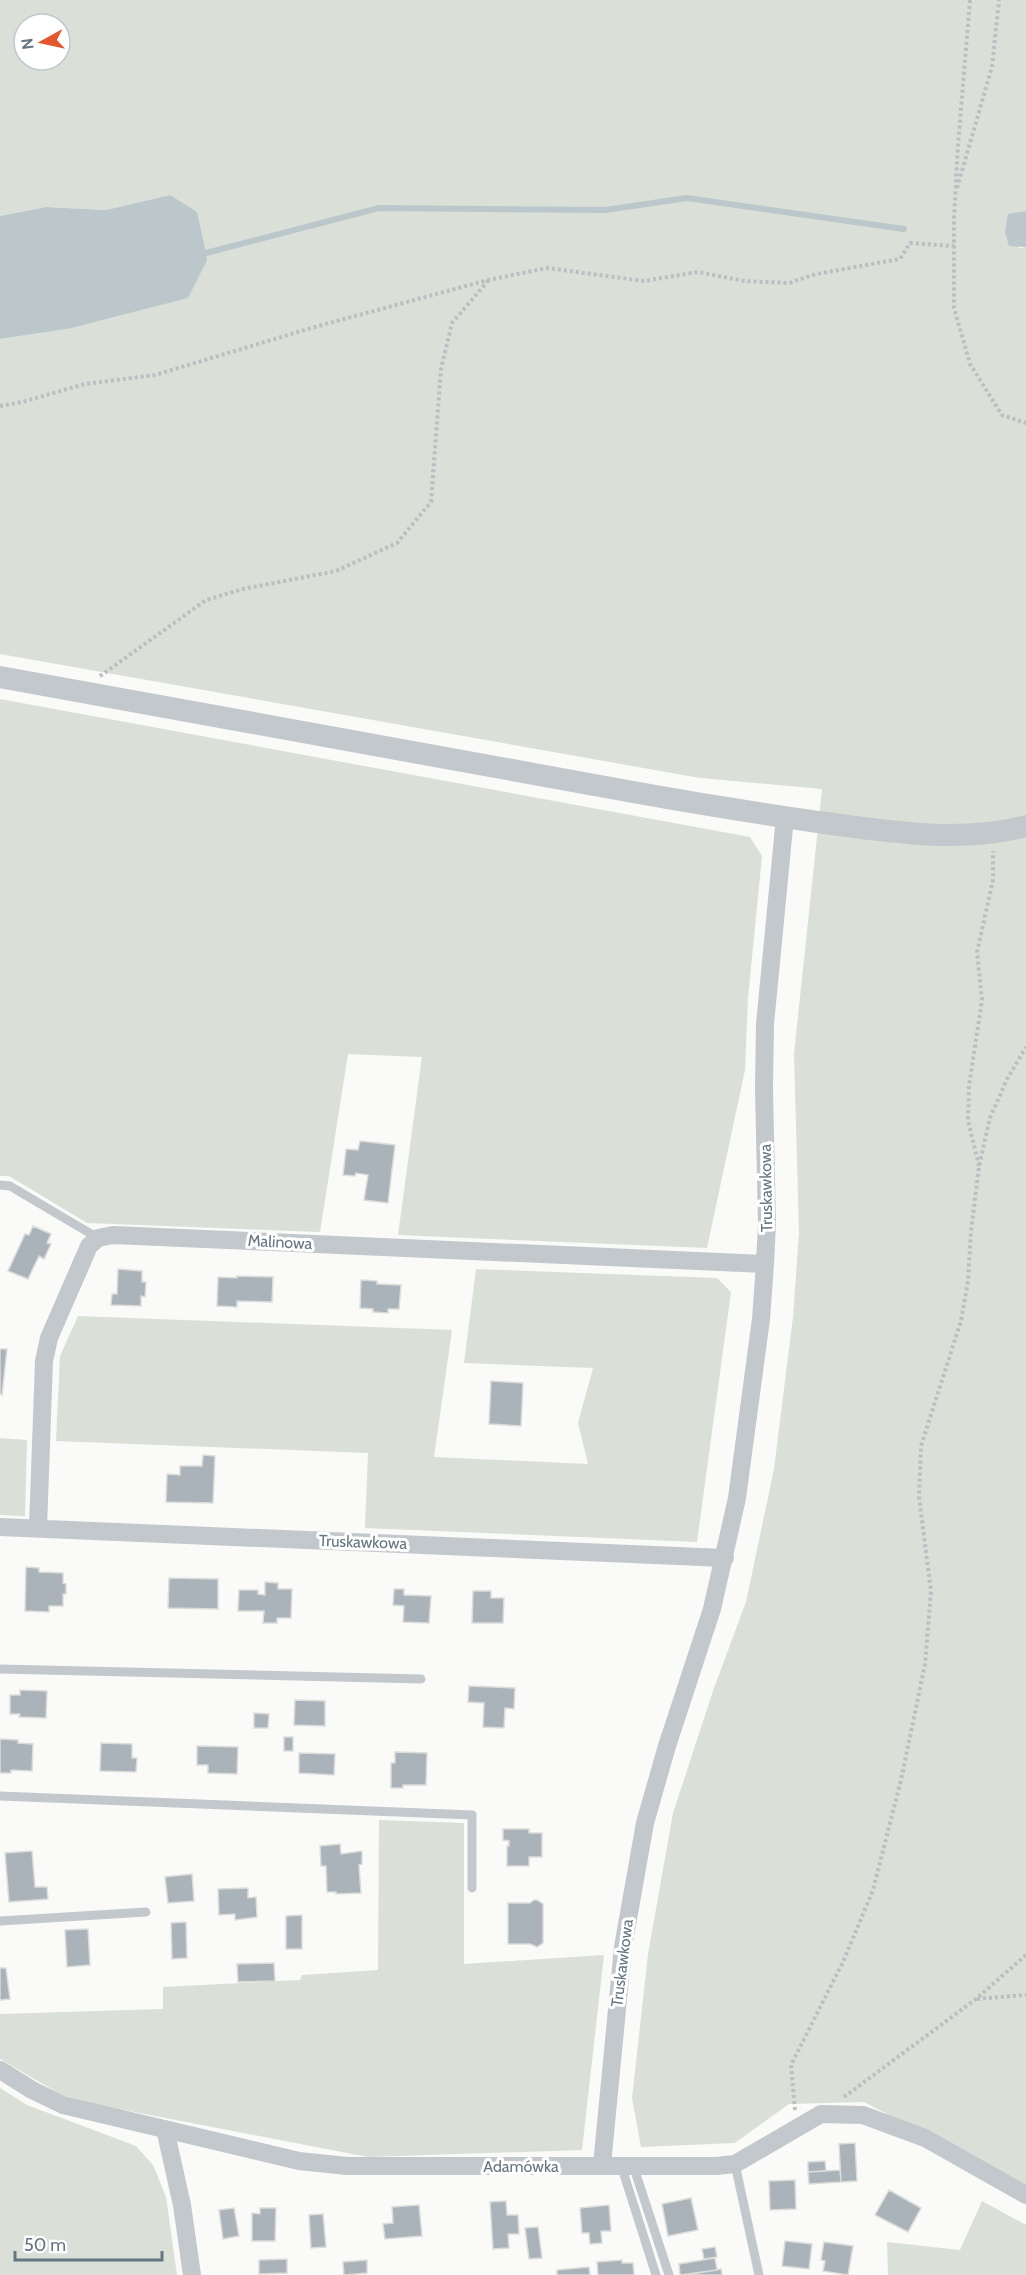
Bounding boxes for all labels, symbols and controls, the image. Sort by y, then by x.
north arrow [12,12,72,72]
text: N [17,37,38,51]
street label: Truskawkowa [756,1143,776,1232]
street label: Malinowa [247,1231,313,1253]
street label: Truskawkowa [319,1531,408,1553]
street label: Truskawkowa [607,1918,637,2008]
street label: Adamówka [483,2157,559,2176]
scale bar [15,2224,162,2262]
text: 50 m [24,2234,66,2256]

